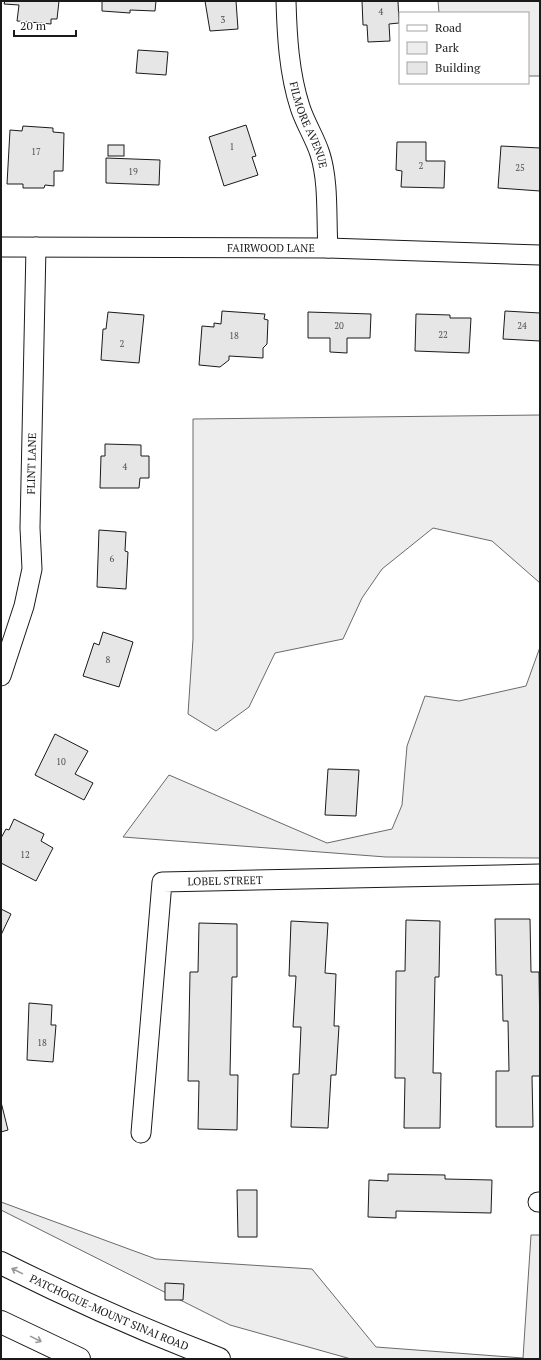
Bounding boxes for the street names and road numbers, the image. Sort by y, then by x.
street label: FILMORE AVENUE [287,80,330,169]
street label: FAIRWOOD LANE [227,241,315,255]
street label: FLINT LANE [24,433,39,494]
street label: LOBEL STREET [187,873,263,888]
street label: PATCHOGUE-MOUNT SINAI ROAD [27,1271,191,1354]

